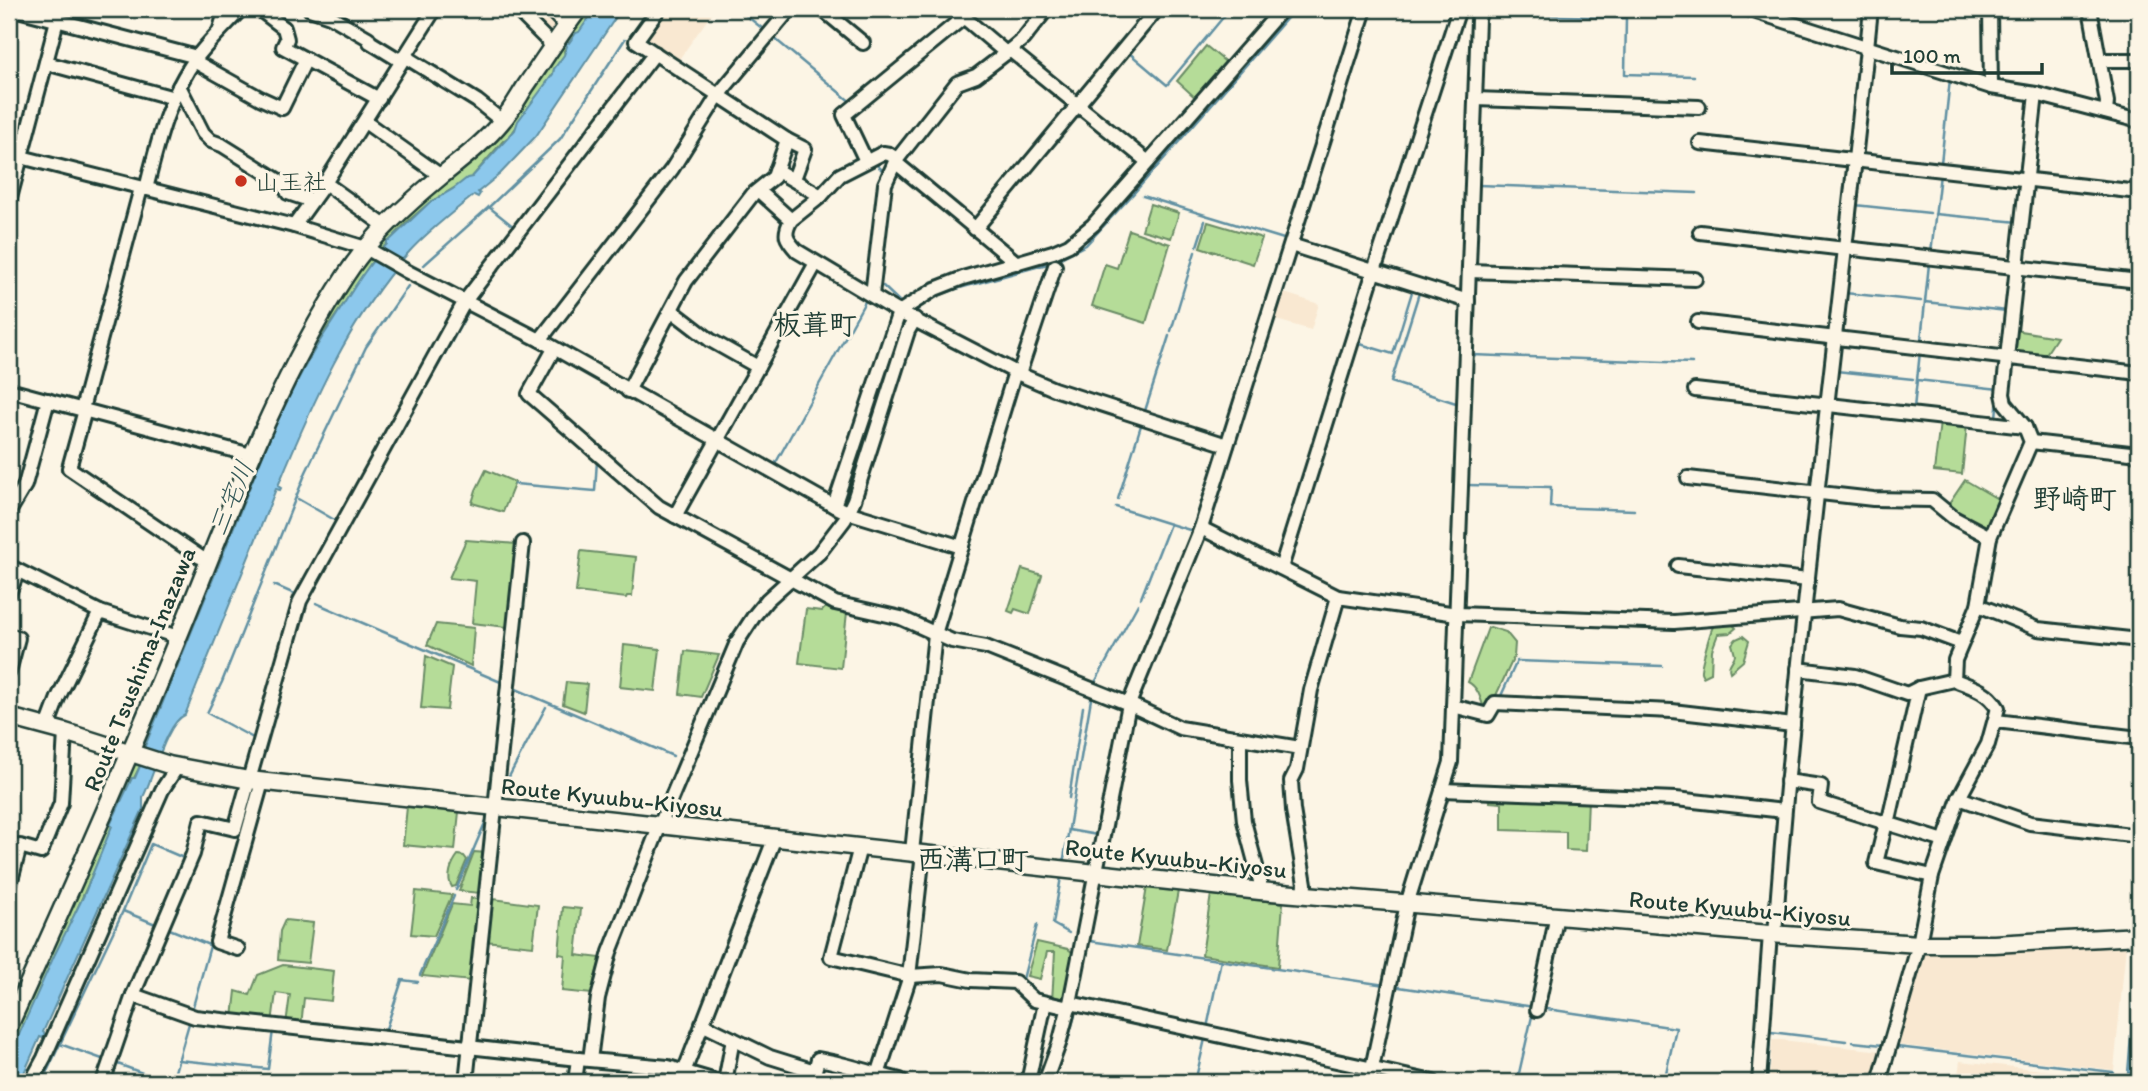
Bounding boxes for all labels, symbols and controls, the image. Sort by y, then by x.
scale bar [1892,32,2043,76]
text: 100 m [1903,43,1961,68]
place label: 山王社 [255,167,327,196]
marker: 山王社 [233,173,249,189]
district label: 板葺町 [773,307,857,341]
water label: 三宅川 [201,456,261,540]
district label: 野崎町 [2033,481,2117,515]
street label: Route Tsushima-Inazawa [77,542,202,796]
street label: Route Kyuubu-Kiyosu [500,771,724,823]
street label: Route Kyuubu-Kiyosu [1064,832,1288,884]
district label: 西溝口町 [917,842,1029,876]
street label: Route Kyuubu-Kiyosu [1628,884,1852,932]

